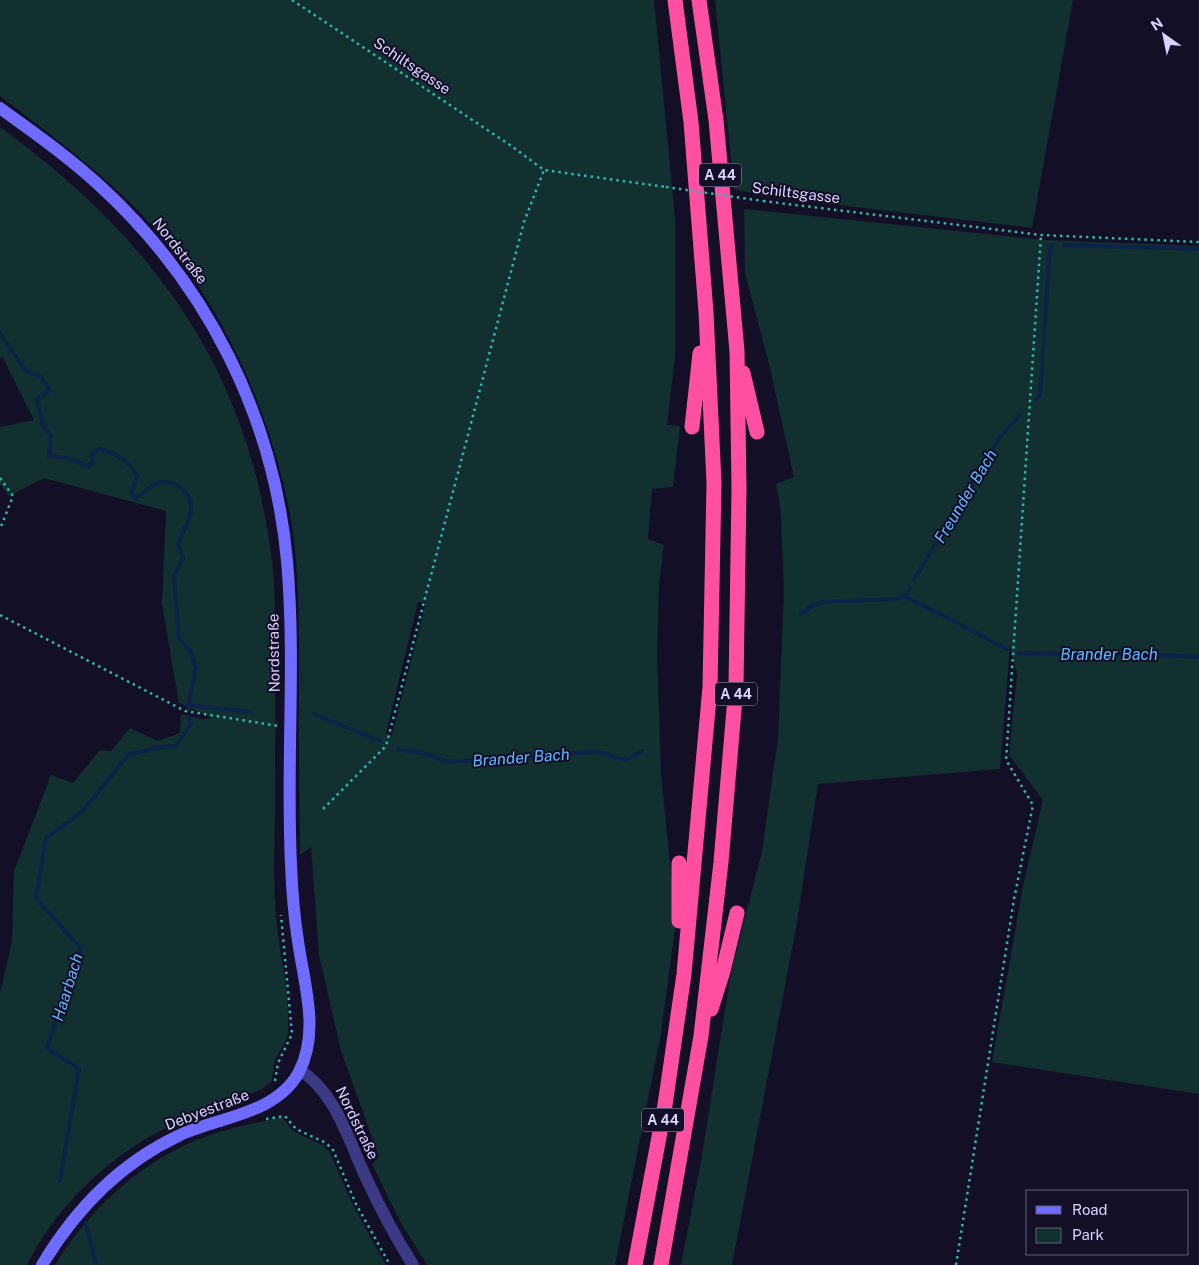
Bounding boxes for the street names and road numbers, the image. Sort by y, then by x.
street label: Schiltsgasse [371,34,454,97]
road number: A 44 [699,164,741,186]
street label: Schiltsgasse [751,179,841,206]
street label: Nordstraße [149,214,211,287]
street label: Nordstraße [264,613,283,693]
road number: A 44 [715,682,757,706]
street label: Nordstraße [333,1084,382,1162]
street label: Debyestraße [162,1086,251,1133]
road number: A 44 [642,1108,684,1132]

